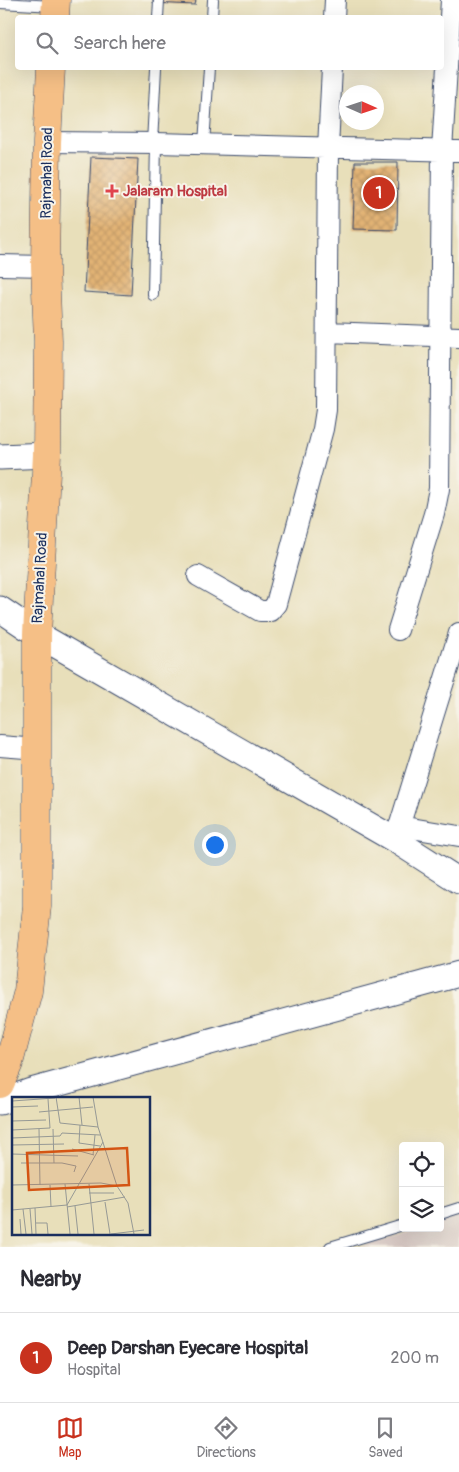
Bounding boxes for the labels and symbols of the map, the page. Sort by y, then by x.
north arrow [339,85,384,130]
street label: Rajmahal Road [37,127,57,219]
pin: 1 [363,174,395,212]
place label: Jalaram Hospital [123,182,227,201]
marker: Jalaram Hospital [105,184,119,198]
street label: Rajmahal Road [28,532,52,624]
your location [202,832,228,858]
inset map [12,1097,150,1234]

